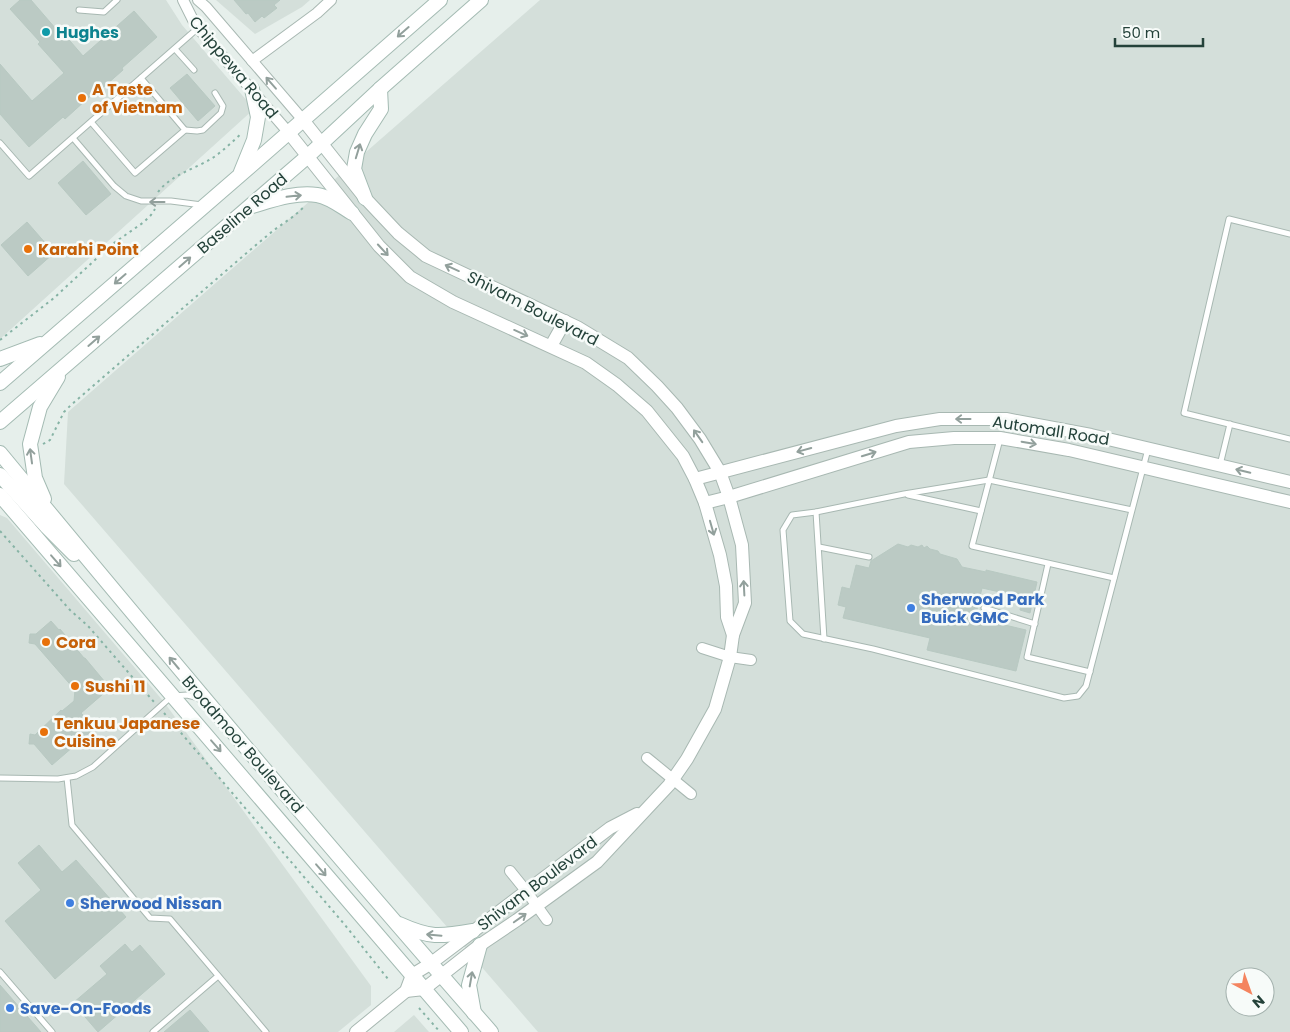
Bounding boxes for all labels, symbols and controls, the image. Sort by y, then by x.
street label: Chippewa Road [184,11,284,124]
scale bar [1115,15,1202,47]
place label: Hughes [56,21,119,44]
text: 50 m [1122,22,1160,43]
marker: Hughes [40,26,52,38]
one-way arrow [397,26,410,38]
one-way arrow [266,77,277,90]
place label: A Taste of Vietnam [92,78,183,119]
marker: A Taste of Vietnam [76,92,88,104]
one-way arrow [354,144,364,160]
street label: Baseline Road [192,168,292,259]
one-way arrow [286,191,302,201]
one-way arrow [149,197,165,207]
place label: Karahi Point [38,238,139,261]
marker: Karahi Point [22,243,34,255]
one-way arrow [377,244,389,256]
one-way arrow [178,257,191,268]
one-way arrow [445,262,460,272]
street label: Shivam Boulevard [463,265,603,352]
one-way arrow [114,273,127,285]
one-way arrow [513,328,528,338]
one-way arrow [87,336,100,347]
street label: Automall Road [991,410,1111,451]
one-way arrow [955,414,972,424]
one-way arrow [693,429,703,443]
one-way arrow [1021,439,1037,449]
one-way arrow [797,446,813,455]
one-way arrow [26,448,36,464]
one-way arrow [861,449,877,459]
one-way arrow [1235,466,1251,475]
one-way arrow [708,520,717,536]
one-way arrow [50,554,62,567]
one-way arrow [740,581,749,597]
place label: Sherwood Park Buick GMC [921,588,1045,629]
marker: Sherwood Park Buick GMC [905,602,917,614]
place label: Cora [56,631,96,654]
marker: Cora [40,636,52,648]
one-way arrow [168,656,179,669]
street label: Broadmoor Boulevard [176,671,309,818]
place label: Sushi 11 [85,675,145,698]
marker: Sushi 11 [69,680,81,692]
place label: Tenkuu Japanese Cuisine [54,712,200,753]
marker: Tenkuu Japanese Cuisine [38,726,50,738]
one-way arrow [210,740,221,753]
street label: Shivam Boulevard [473,831,602,936]
one-way arrow [316,863,327,876]
place label: Sherwood Nissan [80,892,222,915]
marker: Sherwood Nissan [64,897,76,909]
one-way arrow [513,913,527,923]
one-way arrow [427,930,443,940]
north arrow [1225,967,1275,1017]
one-way arrow [467,972,477,988]
text: N [1248,991,1269,1013]
place label: Save-On-Foods [20,997,151,1020]
marker: Save-On-Foods [4,1002,16,1014]

